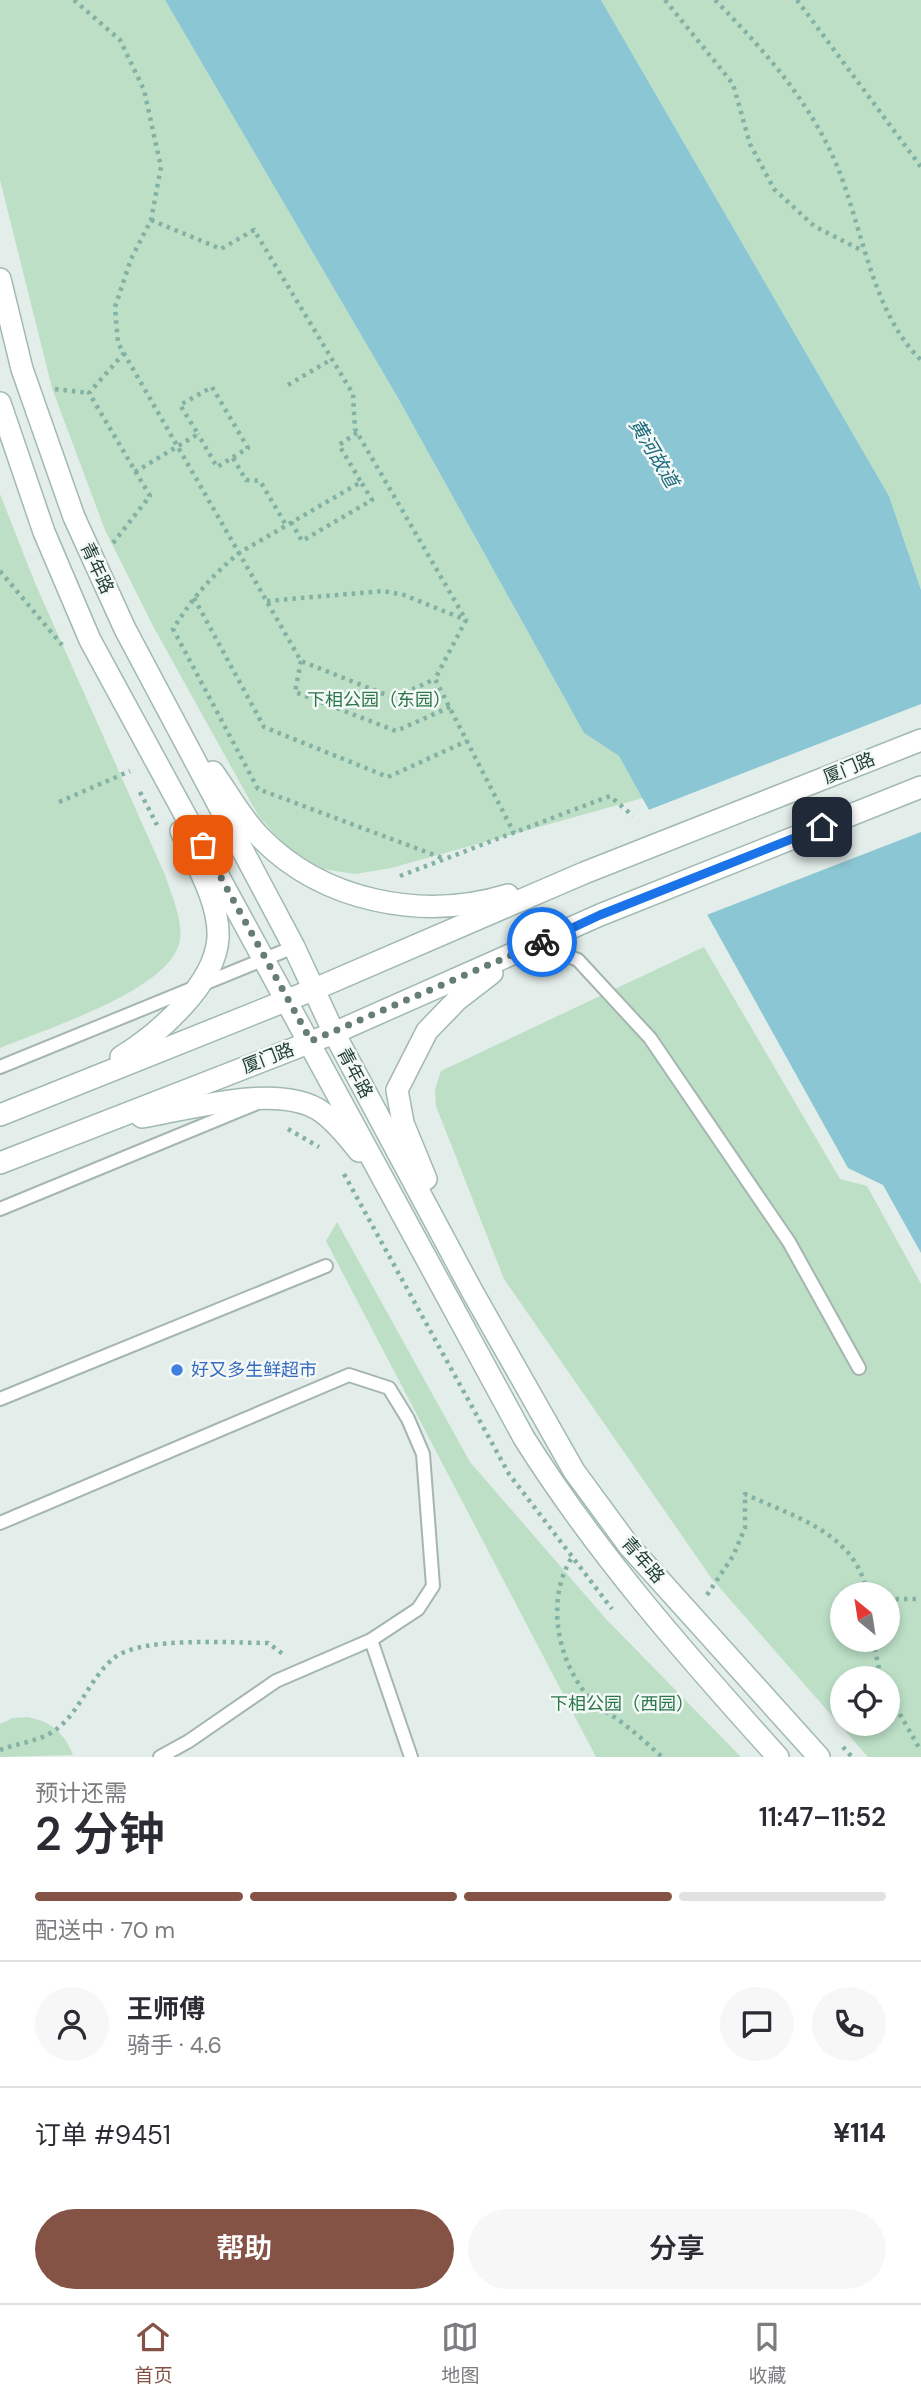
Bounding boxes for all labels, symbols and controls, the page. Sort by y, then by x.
water label: 黄河故道 [624,414,686,495]
street label: 青年路 [75,538,119,598]
park label: 下相公园（东园） [307,688,451,712]
street label: 厦门路 [819,747,879,789]
pin [792,797,852,857]
icon: home [803,808,841,846]
pin [173,815,233,875]
icon: bag [184,826,222,864]
courier [507,907,577,977]
icon: bike [523,923,561,961]
street label: 厦门路 [238,1037,298,1079]
street label: 青年路 [332,1044,378,1102]
place label: 好又多生鲜超市 [191,1358,317,1382]
marker: 好又多生鲜超市 [169,1362,185,1378]
street label: 青年路 [616,1532,670,1588]
north arrow [830,1582,900,1652]
map controls [830,1582,900,1736]
button: locate [830,1666,900,1736]
park label: 下相公园（西园） [550,1692,694,1716]
text: 预计还需 [35,1778,127,1808]
text: 11:47–11:52 [759,1800,886,1834]
text: 2 分钟 [35,1804,165,1864]
text: 配送中 · 70 m [35,1915,175,1945]
button: person [35,1987,109,2061]
button: chat [720,1987,794,2061]
button: phone [812,1987,886,2061]
text: 王师傅 [127,1992,205,2026]
text: 骑手 · 4.6 [127,2030,222,2060]
text: ¥114 [833,2116,886,2150]
text: 订单 #9451 [35,2118,171,2152]
button: 帮助 [35,2209,454,2289]
button: 分享 [468,2209,886,2289]
tab: 首页 [134,2318,173,2388]
tab: 地图 [441,2318,480,2388]
tab: 收藏 [748,2318,787,2388]

